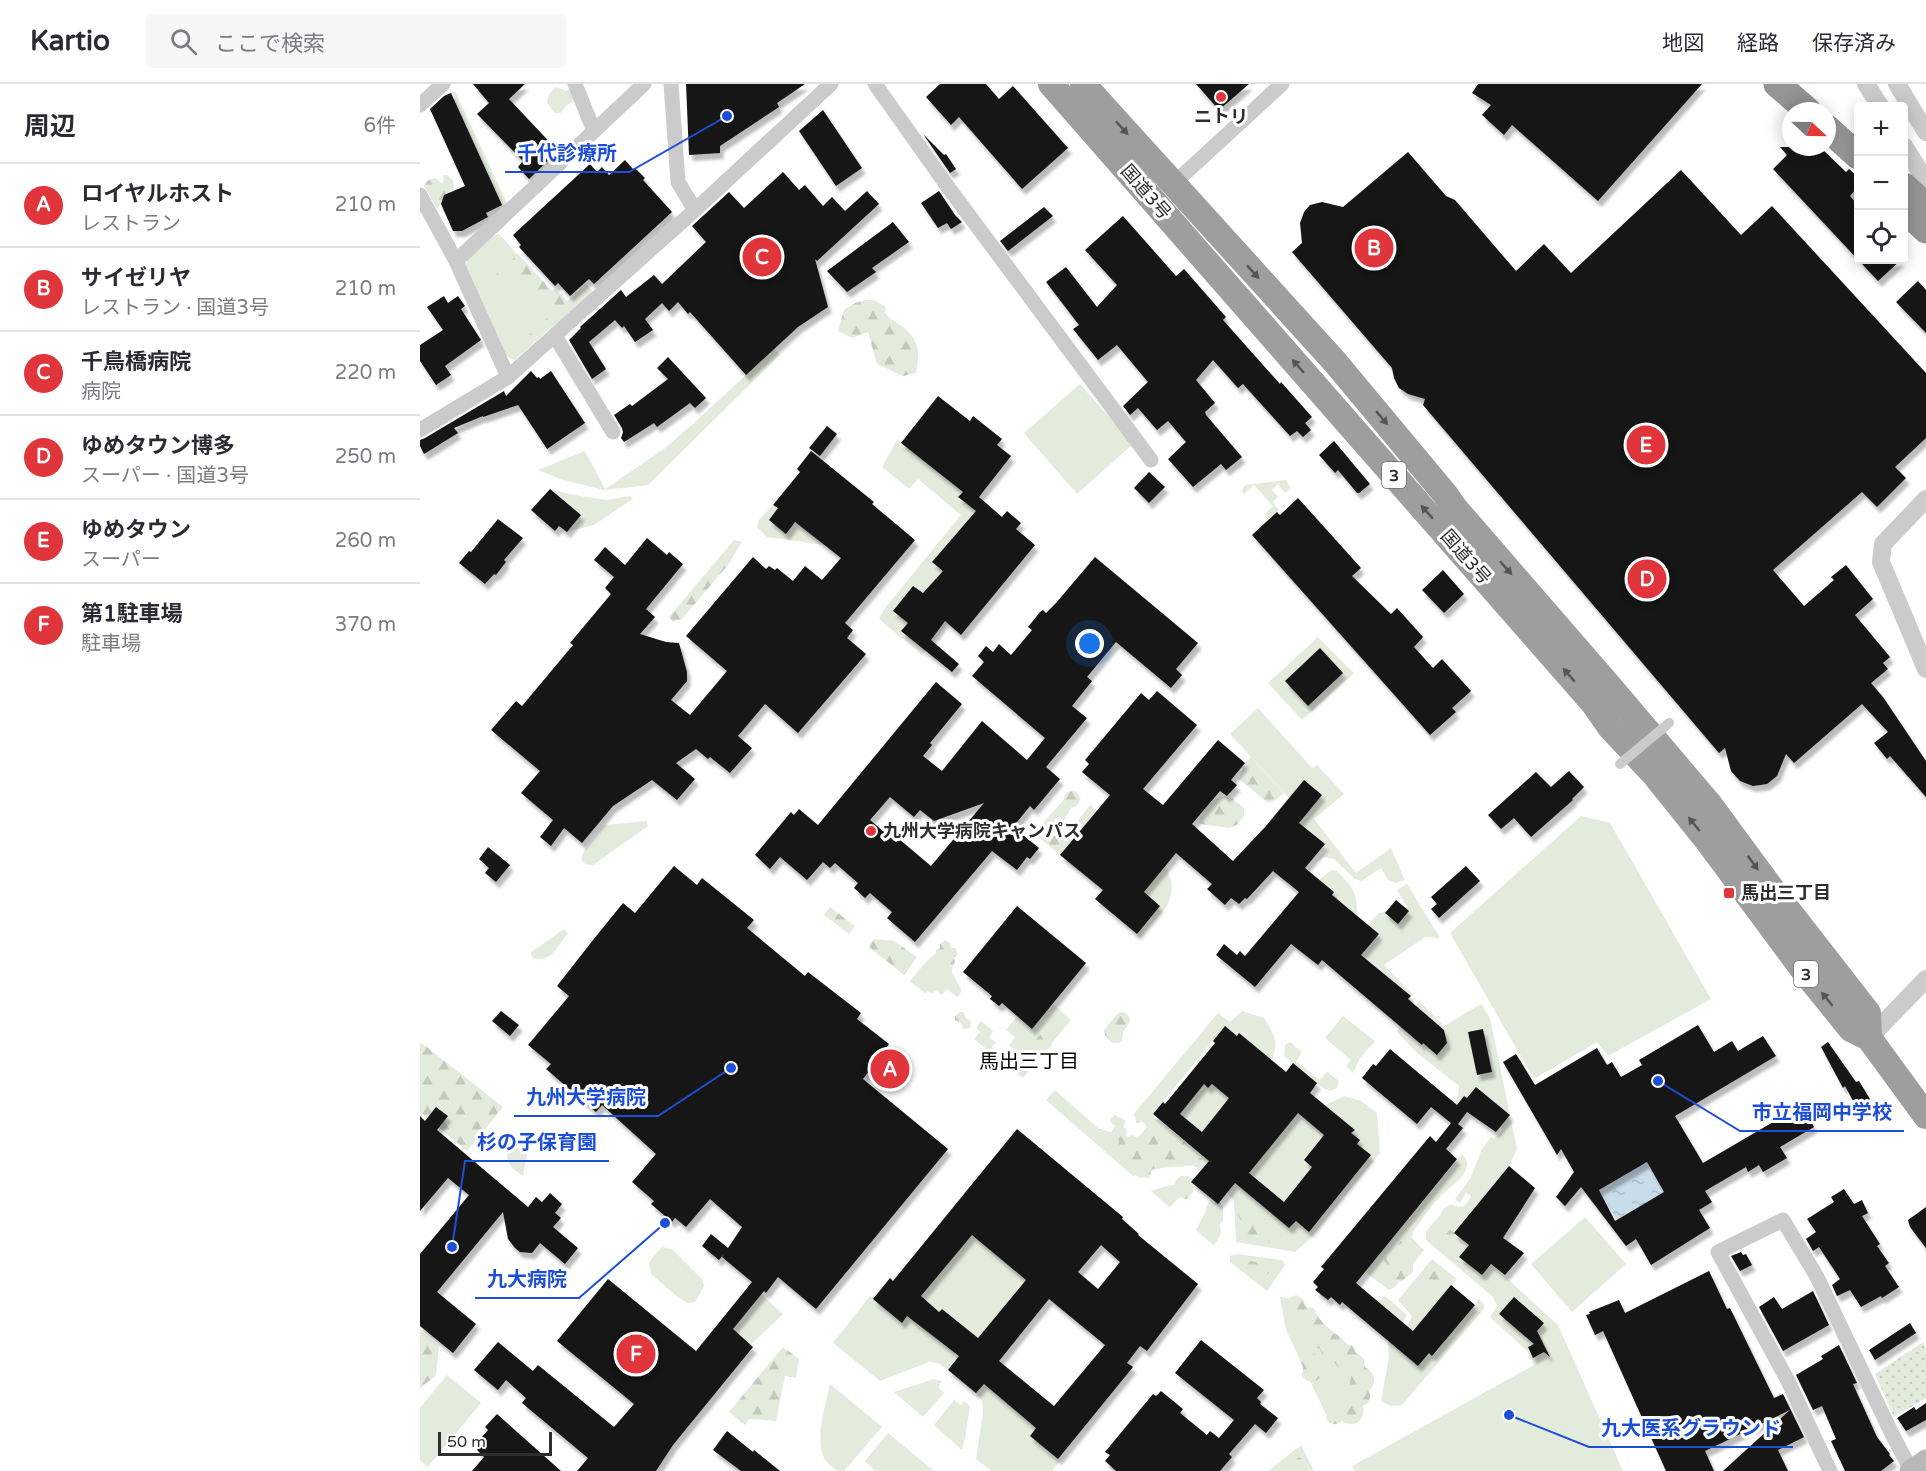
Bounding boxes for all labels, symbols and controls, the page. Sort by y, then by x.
search box [146,14,566,68]
text: Kartio [30,24,110,58]
icon: search [167,25,200,58]
text: ここで検索 [215,31,325,57]
text: 地図 [1662,31,1704,56]
text: 経路 [1737,31,1779,56]
text: 保存済み [1812,31,1896,56]
marker: ニトリ [1214,90,1228,104]
north arrow [1782,102,1836,156]
map controls [1854,102,1908,264]
button: + [1854,102,1908,156]
place label: ニトリ [1194,106,1248,128]
text: 周辺 [24,111,76,142]
text: 6件 [363,114,396,138]
one-way arrow [1115,120,1129,135]
callout: 千代診療所 [505,134,629,172]
text: 千代診療所 [517,142,617,166]
button: − [1854,156,1908,210]
street label: 国道3号 [1116,160,1176,224]
text: ロイヤルホスト [81,181,234,207]
text: A [36,193,51,217]
text: 210 m [335,193,396,217]
button: locate [1854,210,1908,264]
text: レストラン [81,212,181,236]
pin: B [1354,226,1394,270]
pin: C [742,234,782,279]
text: サイゼリヤ [81,265,191,291]
one-way arrow [1245,265,1259,279]
text: B [37,277,50,301]
text: 210 m [335,277,396,301]
text: レストラン · 国道3号 [81,296,269,320]
text: 千鳥橋病院 [81,349,191,375]
one-way arrow [1292,359,1305,374]
text: C [37,361,50,385]
text: 220 m [335,361,396,385]
text: 病院 [81,380,121,404]
one-way arrow [1375,410,1388,426]
pin: E [1626,422,1666,468]
text: ゆめタウン博多 [81,433,235,459]
text: D [36,445,51,469]
text: 250 m [335,445,396,469]
road number: 3 [1382,462,1406,488]
text: スーパー · 国道3号 [81,464,249,488]
one-way arrow [1420,504,1433,520]
text: ゆめタウン [81,517,191,543]
street label: 国道3号 [1436,525,1496,589]
text: E [37,529,50,553]
text: 260 m [335,529,396,553]
text: スーパー [81,548,161,572]
pin: D [1628,556,1666,602]
one-way arrow [1499,560,1512,575]
text: 第1駐車場 [81,601,183,627]
text: F [37,613,50,637]
text: 370 m [335,613,396,637]
your location [1075,629,1104,658]
text: 駐車場 [81,632,141,656]
one-way arrow [1563,668,1576,683]
one-way arrow [1688,817,1701,832]
place label: 九州大学病院キャンパス [883,820,1081,842]
marker: 九州大学病院キャンパス [864,824,878,838]
one-way arrow [1747,855,1759,871]
place label: 馬出三丁目 [1741,882,1831,904]
marker: 馬出三丁目 [1722,886,1736,900]
road number: 3 [1794,961,1818,987]
one-way arrow [1820,991,1833,1007]
pin: A [870,1046,910,1092]
district label: 馬出三丁目 [979,1050,1079,1074]
callout: 九州大学病院 [514,1078,658,1116]
text: 九州大学病院 [526,1086,646,1110]
callout: 市立福岡中学校 [1740,1093,1904,1131]
text: 市立福岡中学校 [1752,1101,1892,1125]
callout: 杉の子保育園 [465,1123,609,1161]
text: 杉の子保育園 [477,1131,597,1155]
callout: 九大病院 [475,1260,579,1298]
text: 九大病院 [487,1268,567,1292]
pin: F [616,1332,656,1376]
callout: 九大医系グラウンド [1589,1409,1793,1447]
text: 九大医系グラウンド [1601,1417,1781,1441]
scale bar [438,1429,552,1456]
text: 50 m [447,1432,486,1452]

